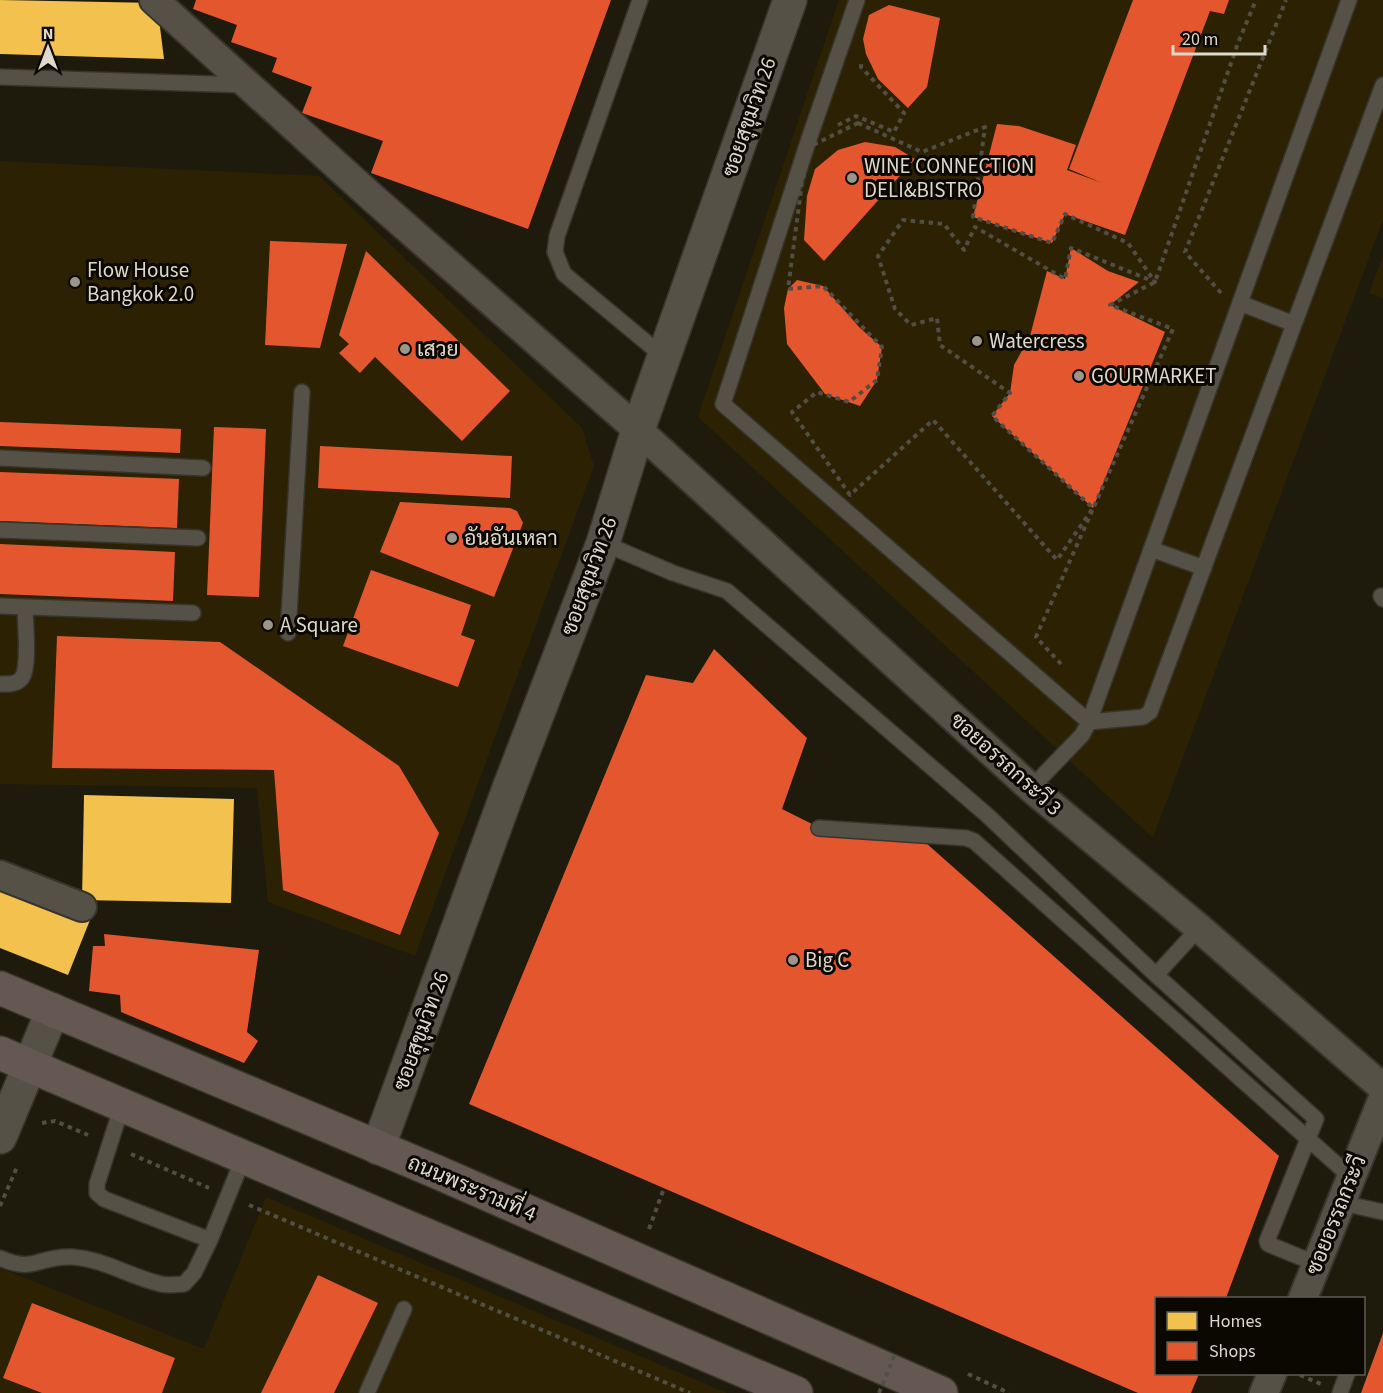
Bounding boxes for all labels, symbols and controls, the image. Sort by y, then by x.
north arrow [18,18,78,78]
scale bar [1173,18,1264,56]
text: N [43,23,53,45]
text: 20 m [1182,27,1218,52]
street label: ซอยสุขุมวิท 26 [715,53,783,181]
place label: WINE CONNECTION DELI&BISTRO [864,151,1034,205]
marker: WINE CONNECTION DELI&BISTRO [845,171,859,185]
place label: Flow House Bangkok 2.0 [87,255,194,309]
marker: Flow House Bangkok 2.0 [68,275,82,289]
place label: Watercress [989,326,1085,356]
place label: เสวย [417,334,458,364]
marker: Watercress [970,334,984,348]
marker: เสวย [398,342,412,356]
place label: GOURMARKET [1091,361,1217,391]
marker: GOURMARKET [1072,369,1086,383]
street label: ซอยสุขุมวิท 26 [554,512,624,640]
place label: อันอันเหลา [464,523,558,553]
marker: อันอันเหลา [445,531,459,545]
place label: A Square [280,610,358,640]
marker: A Square [261,618,275,632]
street label: ซอยอรรถกระวี 3 [944,706,1068,822]
place label: Big C [805,945,849,975]
marker: Big C [786,953,800,967]
street label: ซอยสุขุมวิท 26 [386,967,456,1095]
street label: ถนนพระรามที่ 4 [403,1143,543,1229]
street label: ซอยอรรถกระวี [1298,1151,1374,1279]
legend [1155,1297,1365,1375]
text: Homes [1209,1309,1262,1334]
text: Shops [1209,1339,1256,1364]

